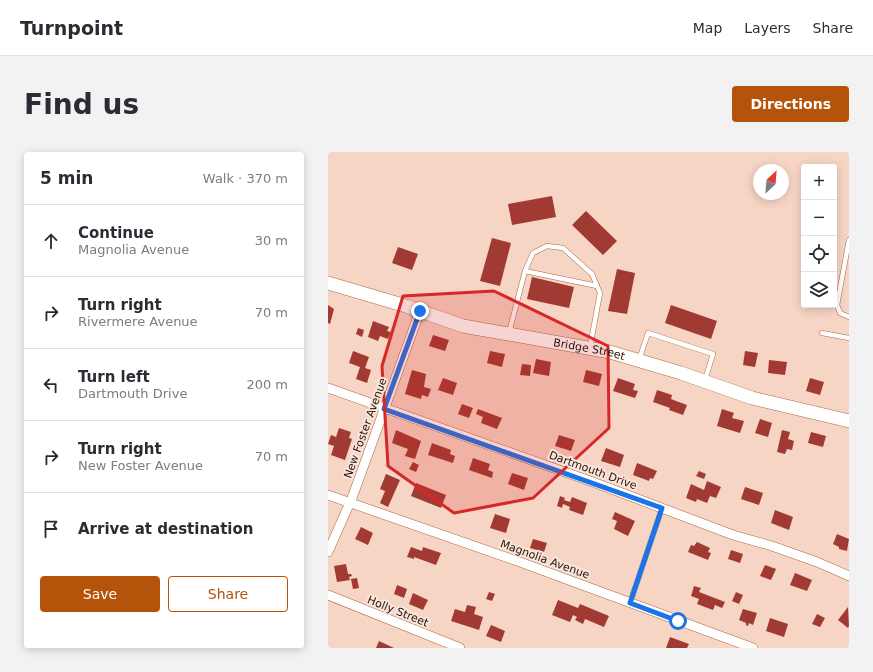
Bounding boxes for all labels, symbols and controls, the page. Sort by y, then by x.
text: Turnpoint [20,17,123,39]
text: Map [693,20,722,36]
text: Layers [744,20,791,36]
text: Share [813,20,853,36]
button: Directions [732,86,849,122]
text: Find us [24,88,139,121]
north arrow [753,164,789,200]
map controls [801,164,837,308]
button: + [801,164,837,200]
text: 5 min [40,168,93,188]
text: Walk · 370 m [203,171,288,186]
button: − [801,200,837,236]
text: Continue [78,224,154,242]
icon: ahead [40,230,62,252]
text: 30 m [255,233,288,248]
button: locate [801,236,837,272]
text: Magnolia Avenue [78,242,189,257]
button: layers [801,272,837,308]
text: Turn right [78,296,162,314]
icon: right [40,302,62,324]
route end [411,302,429,320]
text: 70 m [255,305,288,320]
text: Rivermere Avenue [78,314,198,329]
street label: Bridge Street [552,336,627,363]
text: Turn left [78,368,150,386]
icon: left [40,374,62,396]
street label: New Foster Avenue [341,376,390,480]
text: 200 m [246,377,288,392]
text: Dartmouth Drive [78,386,187,401]
text: Turn right [78,440,162,458]
icon: right [40,446,62,468]
text: 70 m [255,449,288,464]
street label: Dartmouth Drive [547,449,639,492]
text: New Foster Avenue [78,458,203,473]
icon: arrive [40,518,62,540]
text: Arrive at destination [78,520,253,538]
street label: Magnolia Avenue [498,537,591,582]
button: Save [40,576,160,612]
button: Share [168,576,288,612]
street label: Holly Street [365,593,431,630]
route start [669,612,687,630]

